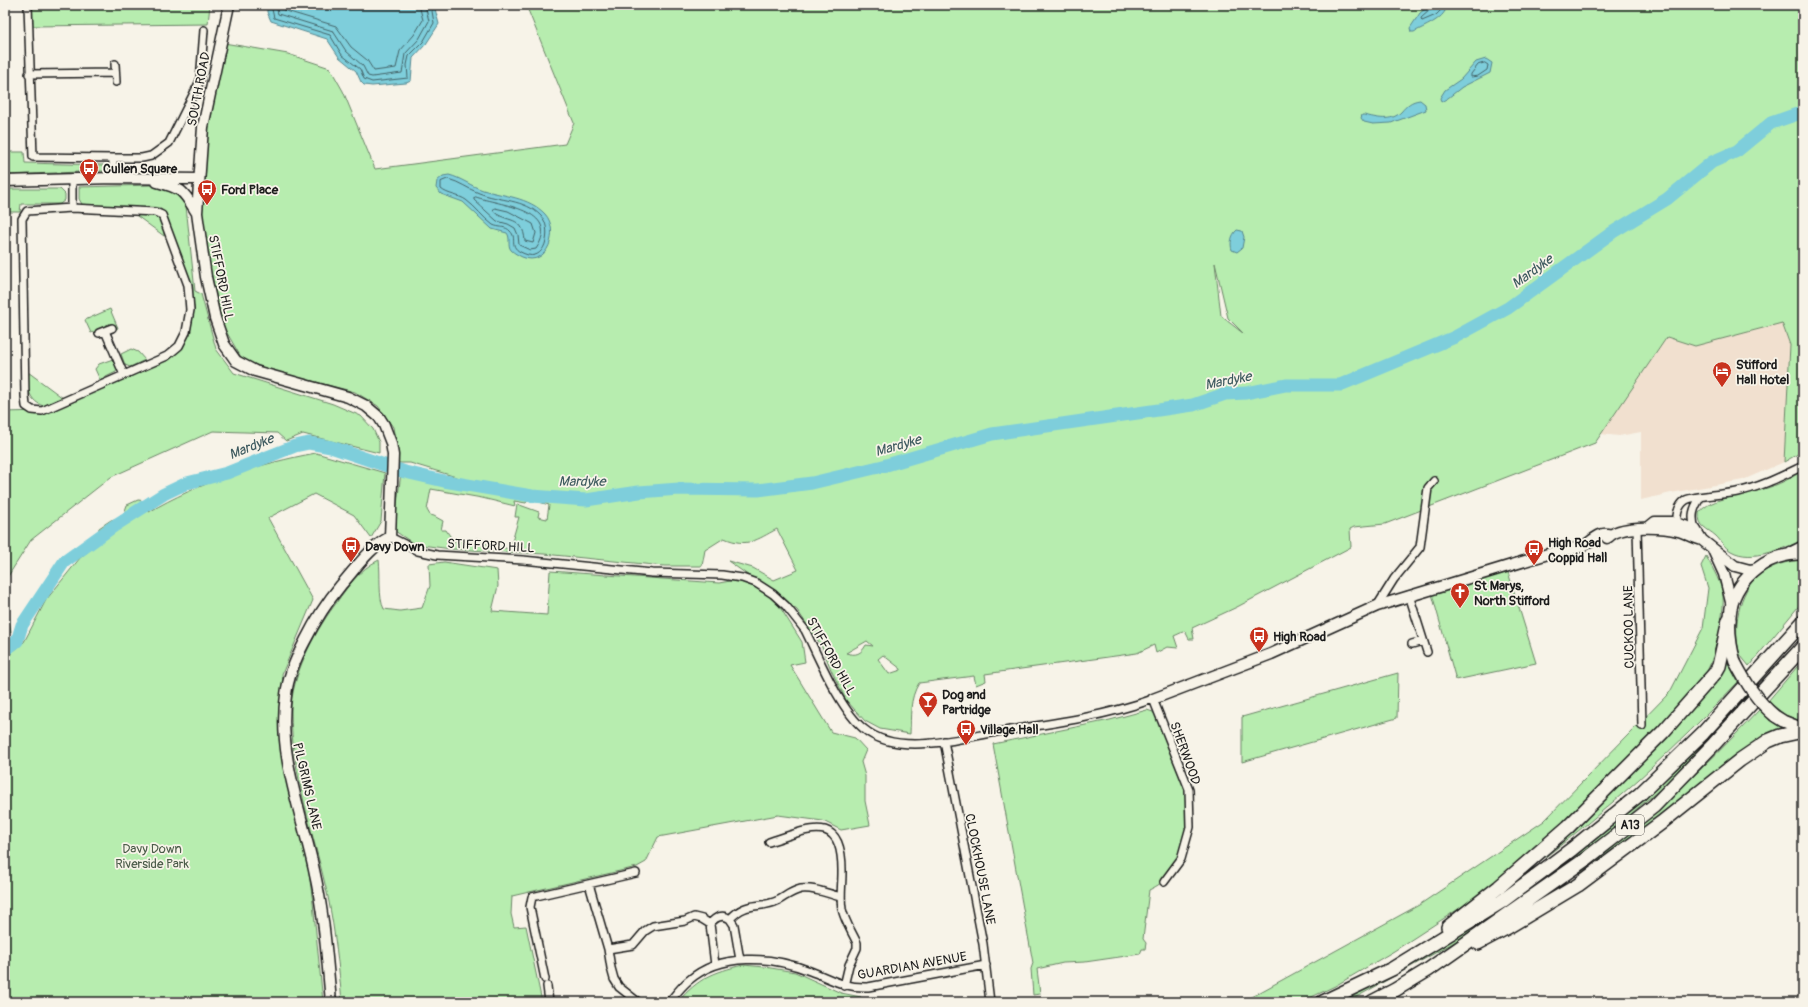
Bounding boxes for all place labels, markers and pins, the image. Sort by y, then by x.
bus stop icon: Cullen Square [78,157,100,185]
place label: Cullen Square [103,161,178,177]
bus stop icon: Ford Place [196,178,218,206]
place label: Ford Place [221,182,279,198]
place label: Stifford Hall Hotel [1736,357,1789,388]
hotel icon: Stifford Hall Hotel [1711,360,1733,388]
bus stop icon: Davy Down [340,535,362,563]
place label: High Road Coppid Hall [1548,535,1607,566]
bus stop icon: High Road Coppid Hall [1523,538,1545,566]
place label: Davy Down [365,539,425,555]
place label: St Marys, North Stifford [1474,578,1550,609]
church icon: St Marys, North Stifford [1449,581,1471,609]
bus stop icon: High Road [1248,625,1270,653]
place label: High Road [1273,629,1326,645]
place label: Dog and Partridge [942,687,991,718]
bar icon: Dog and Partridge [917,690,939,718]
bus stop icon: Village Hall [955,718,977,746]
place label: Village Hall [980,722,1039,738]

